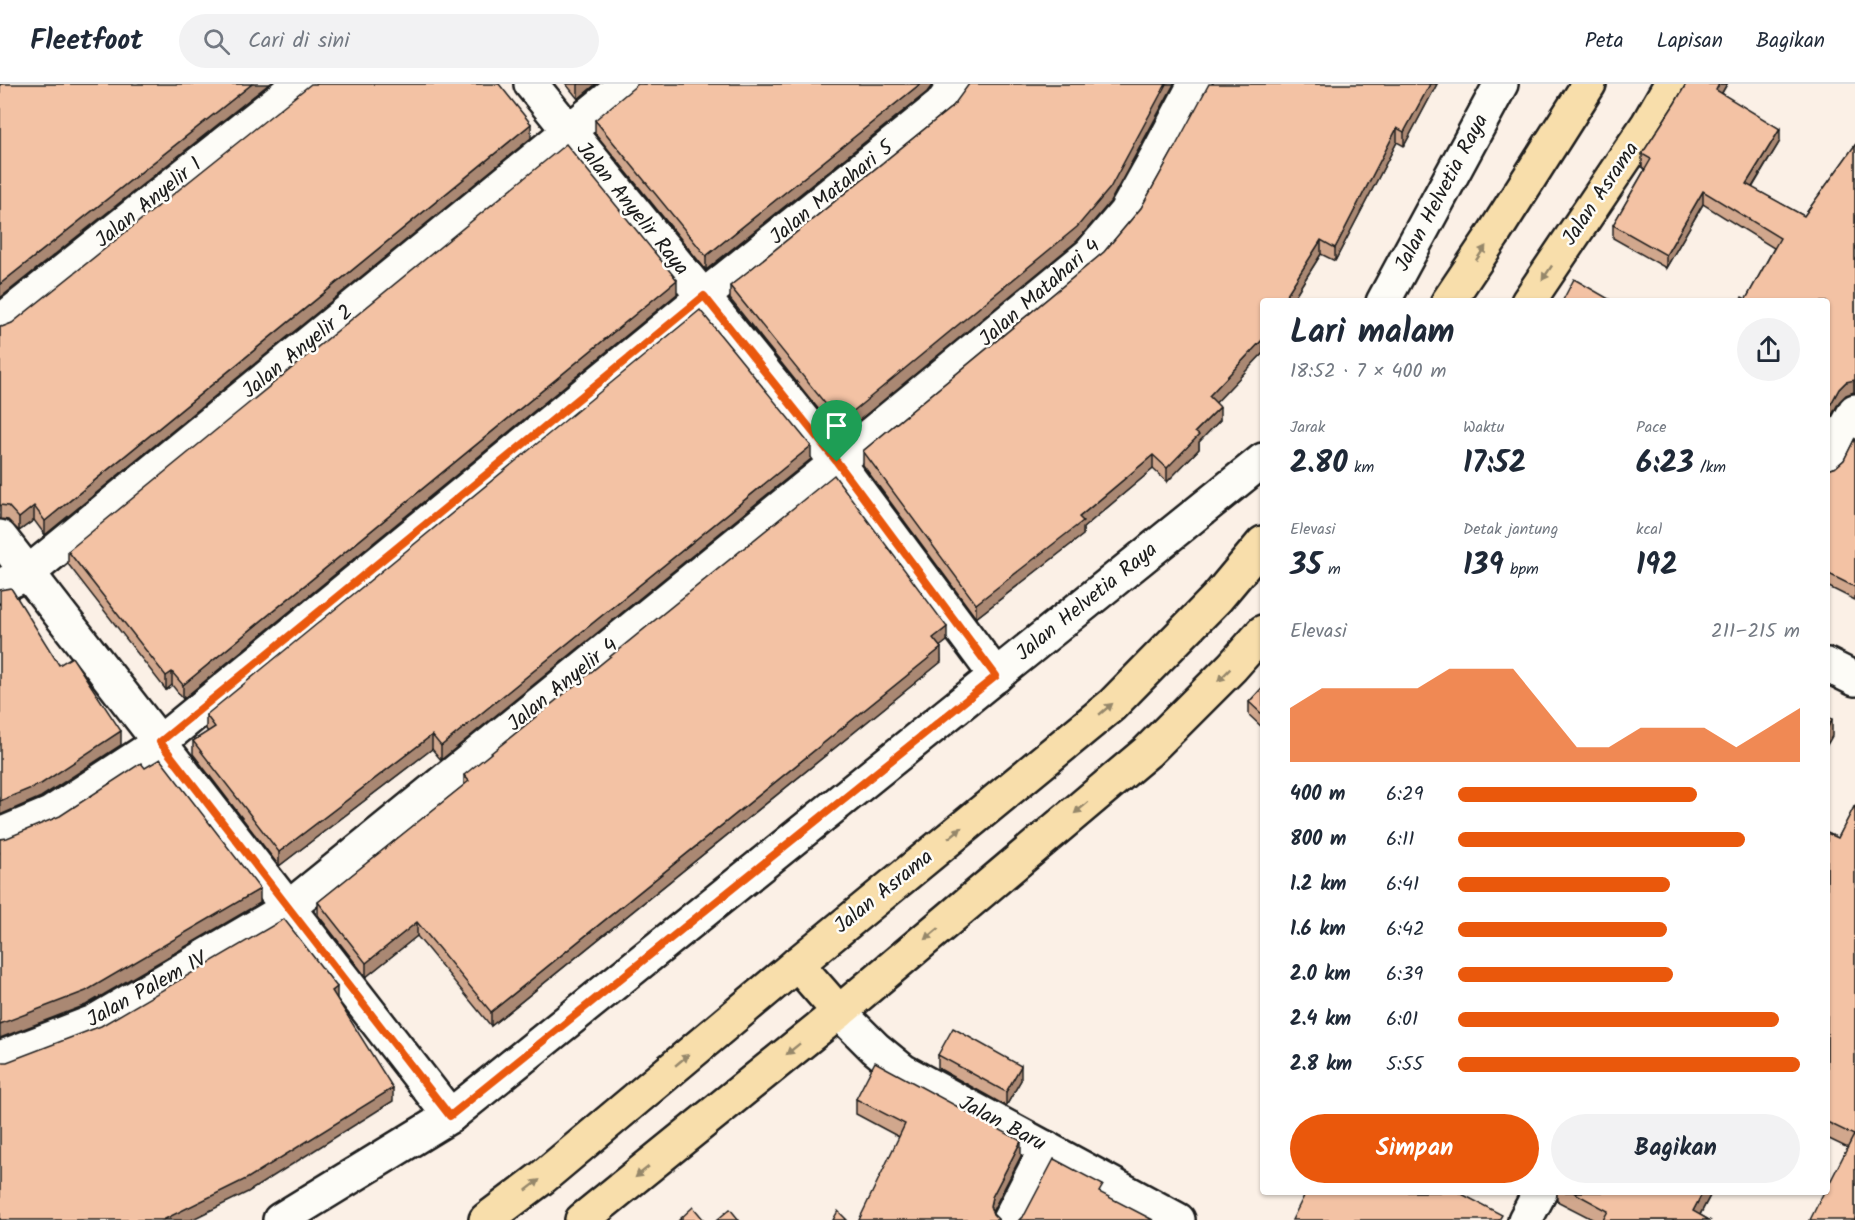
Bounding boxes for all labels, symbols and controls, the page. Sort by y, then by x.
search box [179,14,599,68]
text: Fleetfoot [30,19,143,64]
text: Cari di sini [248,24,349,59]
icon: search [200,25,233,58]
text: Peta [1585,25,1624,58]
text: Lapisan [1657,25,1723,58]
text: Bagikan [1756,25,1825,58]
street label: Jalan Helvetia Raya [1386,108,1498,278]
street label: Jalan Matahari 5 [763,131,903,253]
street label: Jalan Anyelir Raya [567,135,697,283]
street label: Jalan Asrama [1554,135,1648,253]
street label: Jalan Anyelir 1 [88,149,210,257]
street label: Jalan Matahari 4 [972,231,1108,355]
one-way arrow [1475,245,1486,261]
one-way arrow [1541,265,1553,281]
street label: Jalan Anyelir 2 [235,297,361,407]
text: Lari malam [1290,307,1455,360]
button: share [1737,318,1800,381]
text: 18:52 · 7 × 400 m [1290,356,1446,388]
pin [811,400,862,462]
icon: arrive [820,409,853,442]
text: Jarak [1290,415,1325,440]
text: Waktu [1463,415,1504,440]
text: Pace [1636,415,1667,440]
text: 2.80 [1290,440,1348,488]
text: 17:52 [1463,440,1526,488]
text: 6:23 [1636,440,1694,488]
text: km [1348,455,1374,480]
text: /km [1694,455,1726,480]
text: Elevasi [1290,517,1335,542]
text: Detak jantung [1463,517,1558,542]
text: kcal [1636,517,1662,542]
street label: Jalan Helvetia Raya [1009,534,1165,670]
text: 35 [1290,542,1322,590]
text: 139 [1463,542,1504,590]
text: 192 [1636,542,1678,590]
text: m [1322,557,1341,582]
text: bpm [1504,557,1539,582]
text: Elevasi [1290,616,1347,648]
text: 211–215 m [1711,616,1800,648]
street label: Jalan Anyelir 4 [500,630,626,740]
one-way arrow [1217,668,1231,682]
one-way arrow [1098,703,1114,716]
text: 400 m [1290,779,1346,811]
text: 6:29 [1386,779,1423,811]
one-way arrow [1073,801,1089,814]
text: 800 m [1290,824,1346,856]
text: 6:11 [1386,824,1415,856]
one-way arrow [947,827,963,840]
street label: Jalan Asrama [827,842,941,942]
text: 1.2 km [1290,869,1346,901]
text: 6:41 [1386,869,1419,901]
text: 1.6 km [1290,914,1346,946]
text: 6:42 [1386,914,1425,946]
one-way arrow [924,927,940,940]
street label: Jalan Palem IV [81,942,215,1037]
text: 2.0 km [1290,959,1351,991]
text: 6:39 [1386,959,1423,991]
text: 2.4 km [1290,1004,1351,1036]
text: 6:01 [1386,1004,1418,1036]
one-way arrow [786,1042,801,1055]
text: 2.8 km [1290,1049,1352,1081]
text: 5:55 [1386,1049,1423,1081]
one-way arrow [674,1054,689,1067]
street label: Jalan Baru [952,1087,1052,1161]
button: Simpan [1290,1114,1539,1183]
button: Bagikan [1551,1114,1800,1183]
one-way arrow [634,1165,650,1178]
one-way arrow [525,1179,541,1191]

